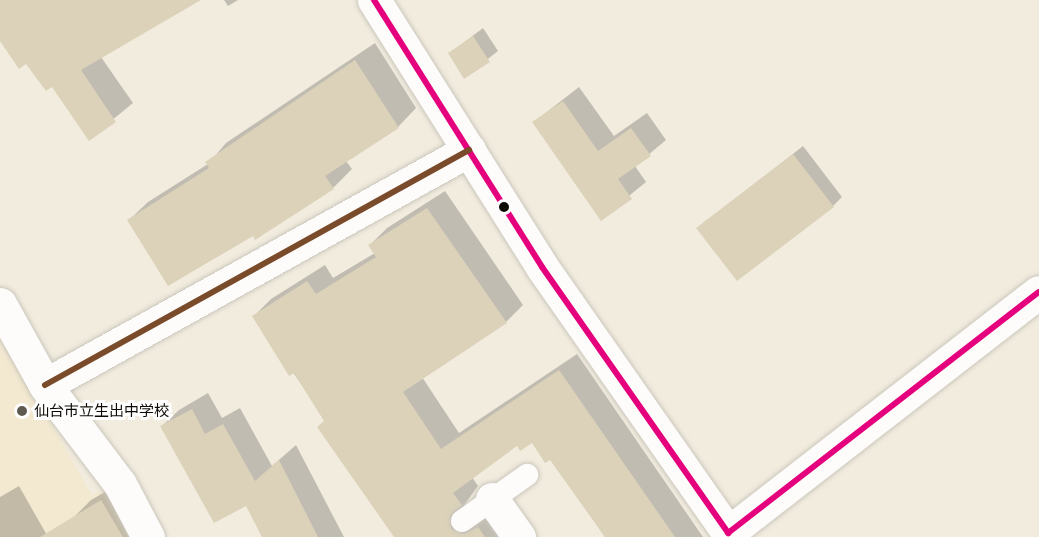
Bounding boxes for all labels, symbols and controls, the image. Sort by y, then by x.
unlabelled marker [498,201,510,213]
place label: 仙台市立生出中学校 [34,402,169,420]
marker: 仙台市立生出中学校 [15,404,29,418]

